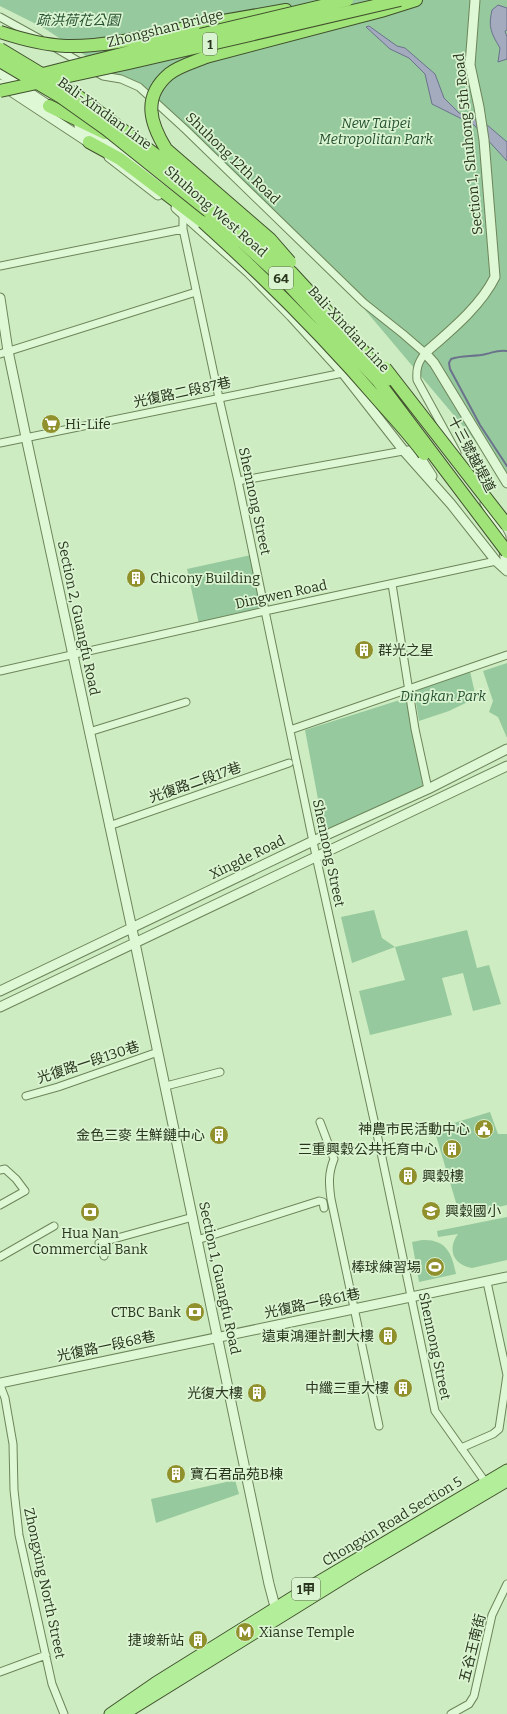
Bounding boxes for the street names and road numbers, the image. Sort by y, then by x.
street label: Zhongshan Bridge [105,6,225,51]
road number: 1 [203,33,217,55]
street label: Section 1, Shuhong 5th Road [451,52,486,236]
street label: Bali-Xindian Line [54,74,155,153]
street label: Shuhong 12th Road [182,109,283,208]
street label: Shuhong West Road [161,162,270,261]
road number: 64 [269,267,293,289]
street label: Bali-Xindian Line [304,283,393,376]
street label: 光復路二段87巷 [132,374,233,411]
street label: 十三號越堤道 [444,413,499,495]
street label: Shennong Street [235,446,274,556]
street label: Section 2, Guangfu Road [54,539,103,697]
street label: Dingwen Road [234,576,329,613]
street label: 光復路二段17巷 [147,759,244,806]
street label: Shennong Street [309,798,348,908]
street label: Xingde Road [207,832,288,883]
street label: 光復路一段130巷 [35,1038,141,1087]
street label: Section 1, Guangfu Road [195,1200,244,1356]
street label: 光復路一段61巷 [263,1285,362,1322]
street label: Shennong Street [415,1291,454,1401]
street label: 光復路一段68巷 [55,1328,157,1365]
street label: Chongxin Road Section 5 [319,1473,465,1570]
street label: Zhongxing North Street [20,1506,69,1660]
road number: 1甲 [292,1578,320,1600]
street label: 五谷王南街 [456,1612,489,1684]

